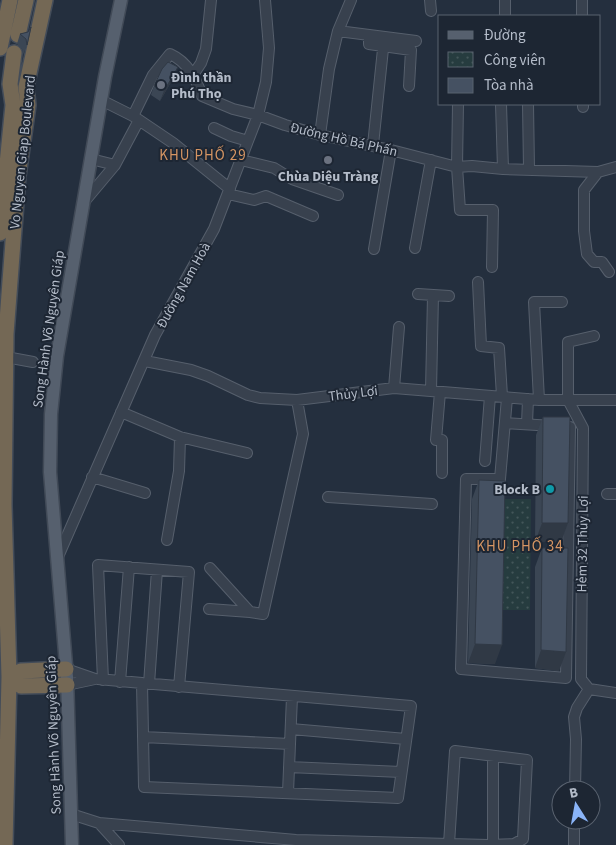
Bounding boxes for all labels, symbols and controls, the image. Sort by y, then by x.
legend [438,15,601,105]
text: Đường [484,25,526,46]
text: Công viên [484,50,546,71]
place label: Đình thần Phú Thọ [171,68,232,104]
street label: Vo Nguyen Giap Boulevard [5,74,41,230]
text: Tòa nhà [484,75,533,96]
marker: Đình thần Phú Thọ [155,79,167,91]
street label: Đường Hồ Bá Phấn [288,118,399,162]
district label: KHU PHỐ 29 [159,145,247,166]
marker: Chùa Diệu Tràng [322,154,334,166]
place label: Chùa Diệu Tràng [278,167,379,187]
street label: Đường Nam Hoà [152,239,216,332]
street label: Song Hành Võ Nguyên Giáp [28,249,70,409]
street label: Thủy Lợi [327,381,379,407]
place label: Block B [494,480,541,500]
marker: Block B [544,483,556,495]
street label: Hẻm 32 Thủy Lợi [572,495,594,593]
district label: KHU PHỐ 34 [476,536,564,557]
street label: Song Hành Võ Nguyên Giáp [41,655,67,815]
north arrow [551,780,601,830]
text: B [568,782,580,804]

